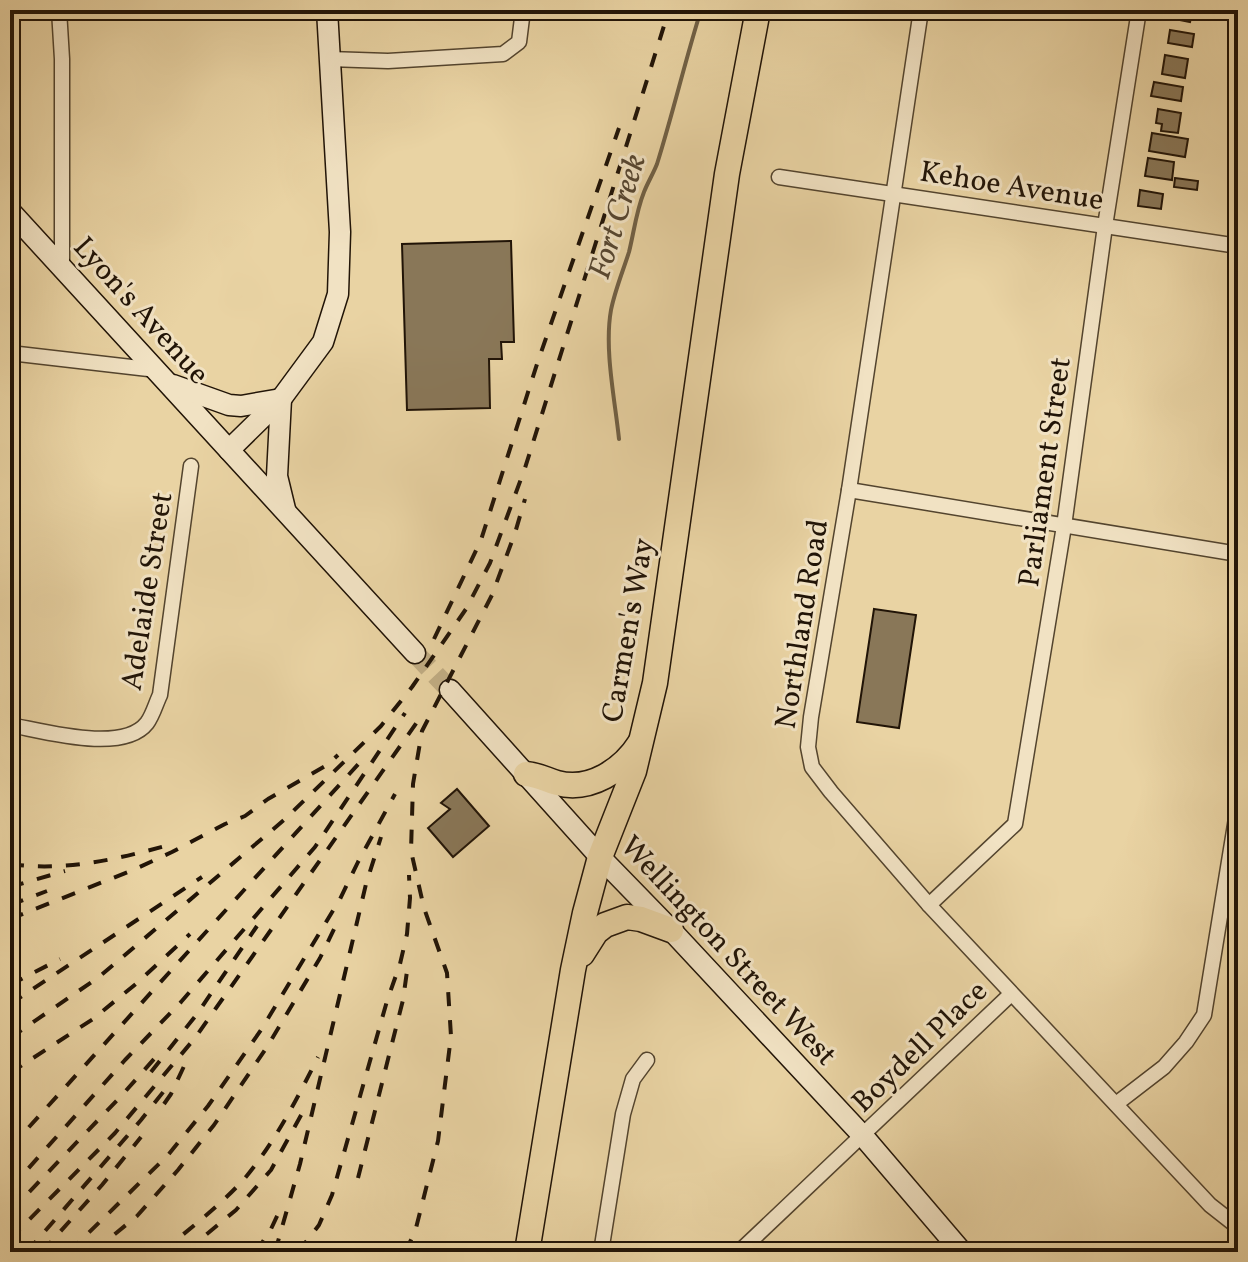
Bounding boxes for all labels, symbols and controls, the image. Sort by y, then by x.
water label: Fort Creek [579,149,659,285]
street label: Kehoe Avenue [917,152,1107,222]
street label: Lyon's Avenue [63,228,218,394]
street label: Parliament Street [1009,355,1083,590]
street label: Adelaide Street [112,489,184,694]
street label: Northland Road [766,516,840,732]
street label: Carmen's Way [592,535,666,726]
street label: Wellington Street West [609,827,846,1076]
street label: Boydell Place [843,972,998,1123]

